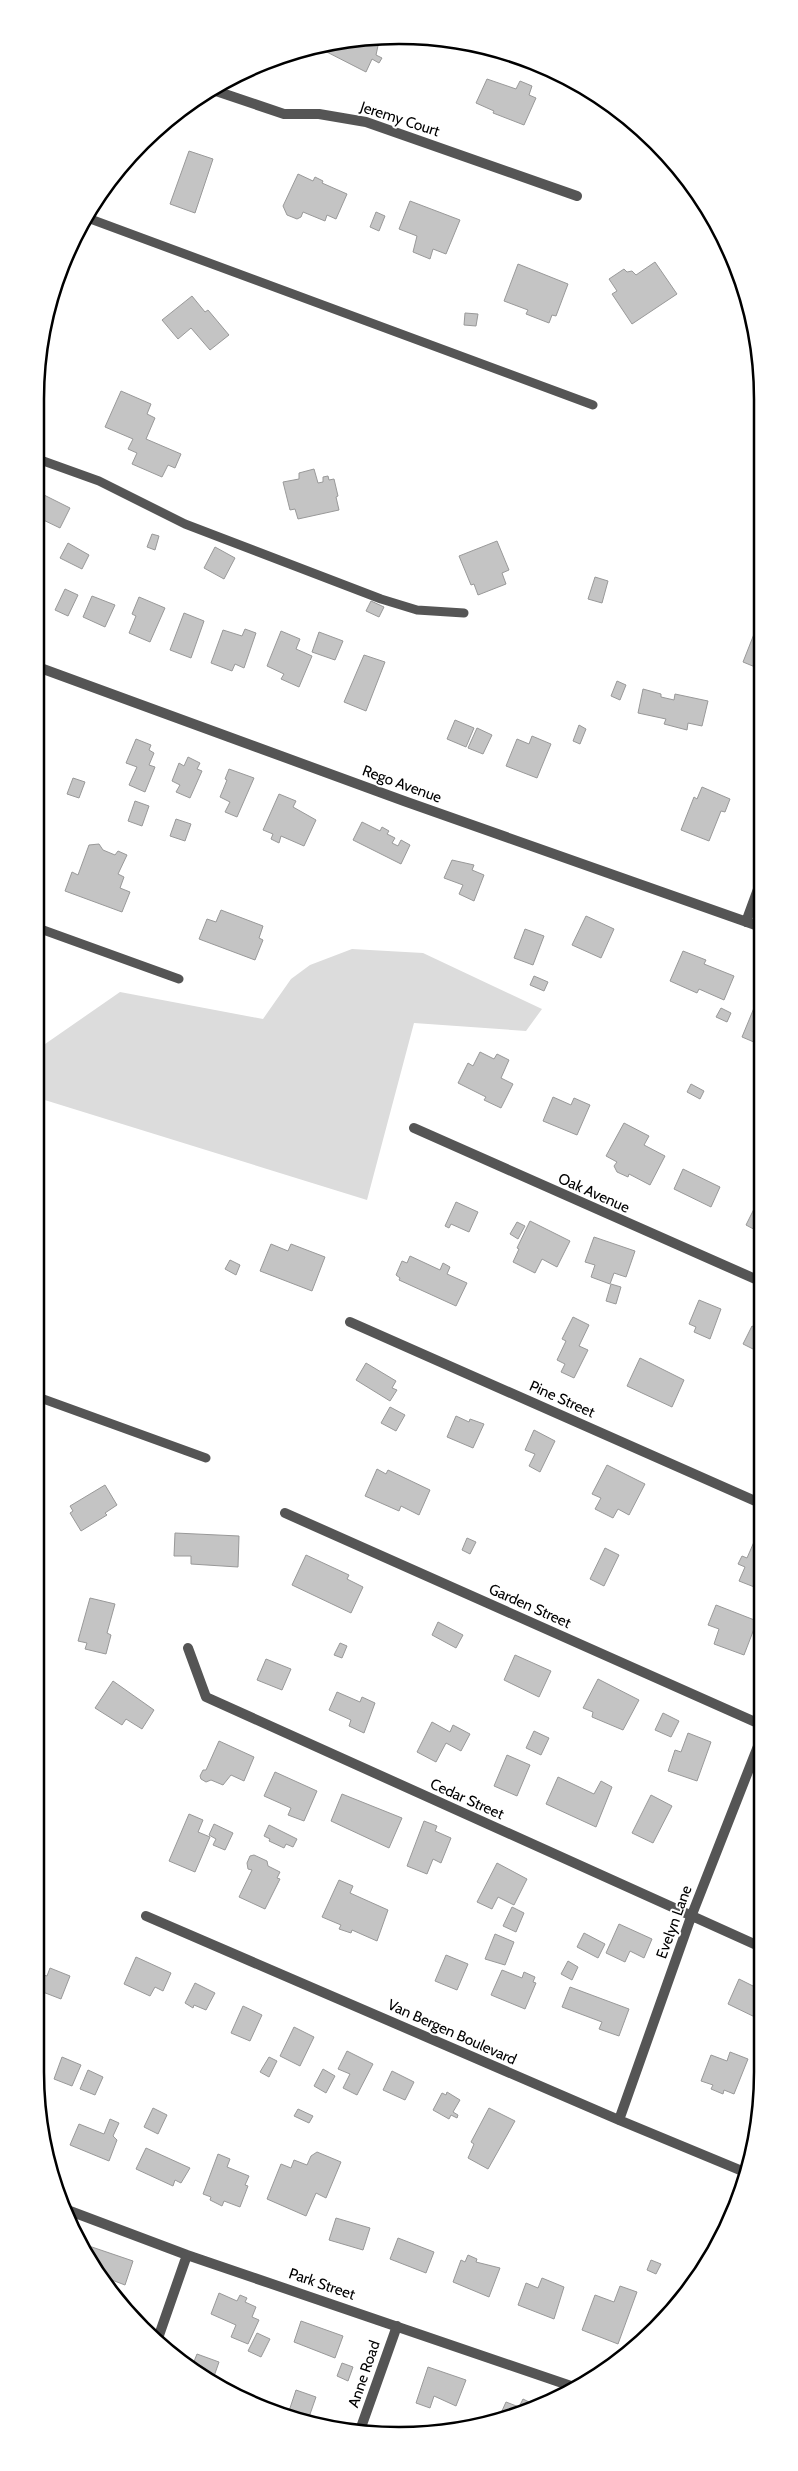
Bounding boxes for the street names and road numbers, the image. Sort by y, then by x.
street label: Jeremy Court [357,97,442,140]
street label: Rego Avenue [360,761,444,807]
street label: Oak Avenue [555,1169,633,1217]
street label: Pine Street [527,1377,597,1421]
street label: Garden Street [486,1580,574,1632]
street label: Cedar Street [427,1775,507,1823]
street label: Evelyn Lane [652,1883,696,1961]
street label: Van Bergen Boulevard [385,1995,519,2069]
street label: Park Street [286,2264,358,2304]
street label: Anne Road [344,2338,384,2410]

